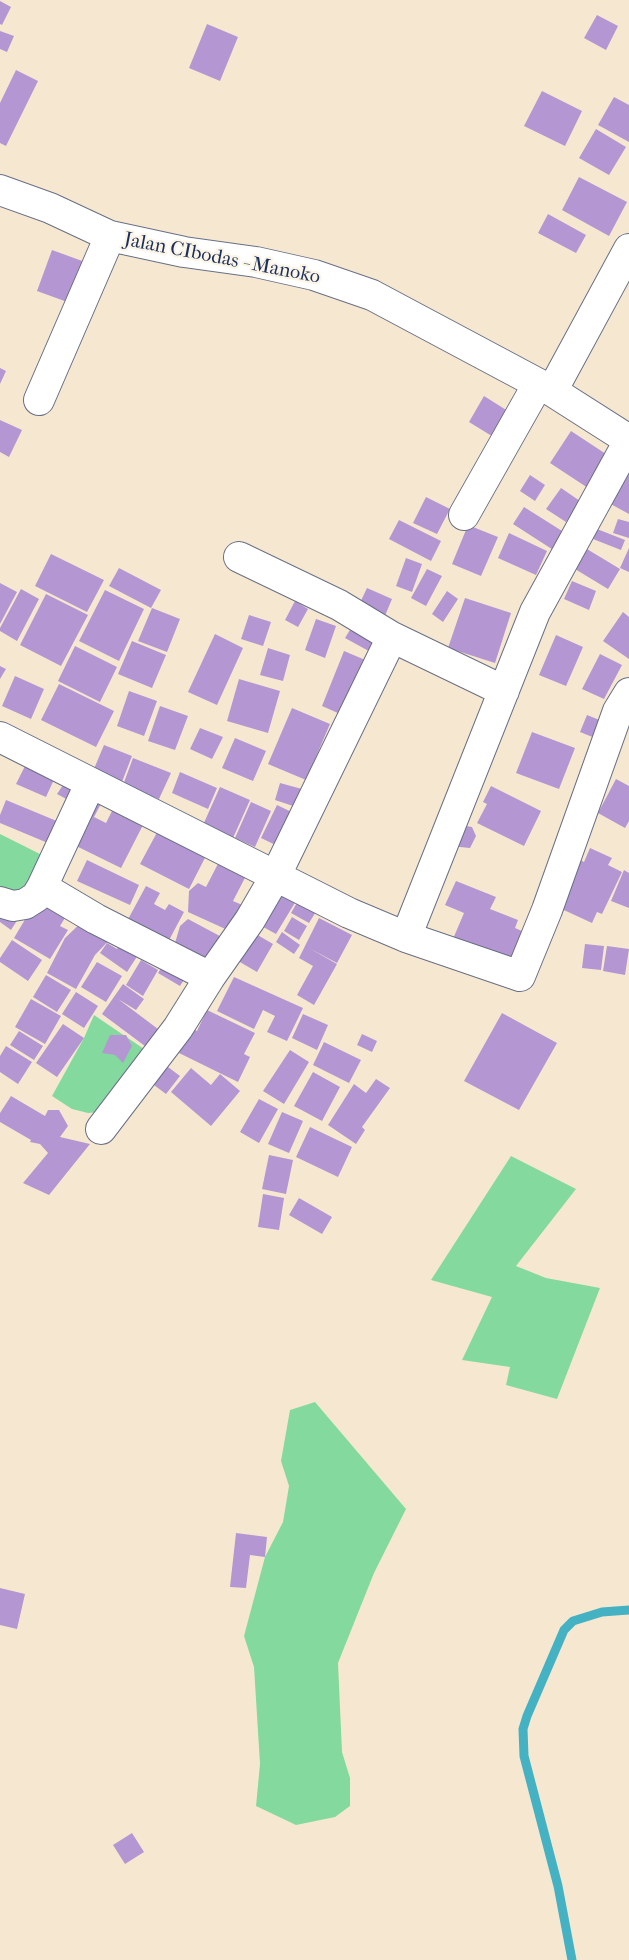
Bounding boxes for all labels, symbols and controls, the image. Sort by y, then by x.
street label: Jalan CIbodas - Manoko [122,228,322,290]

